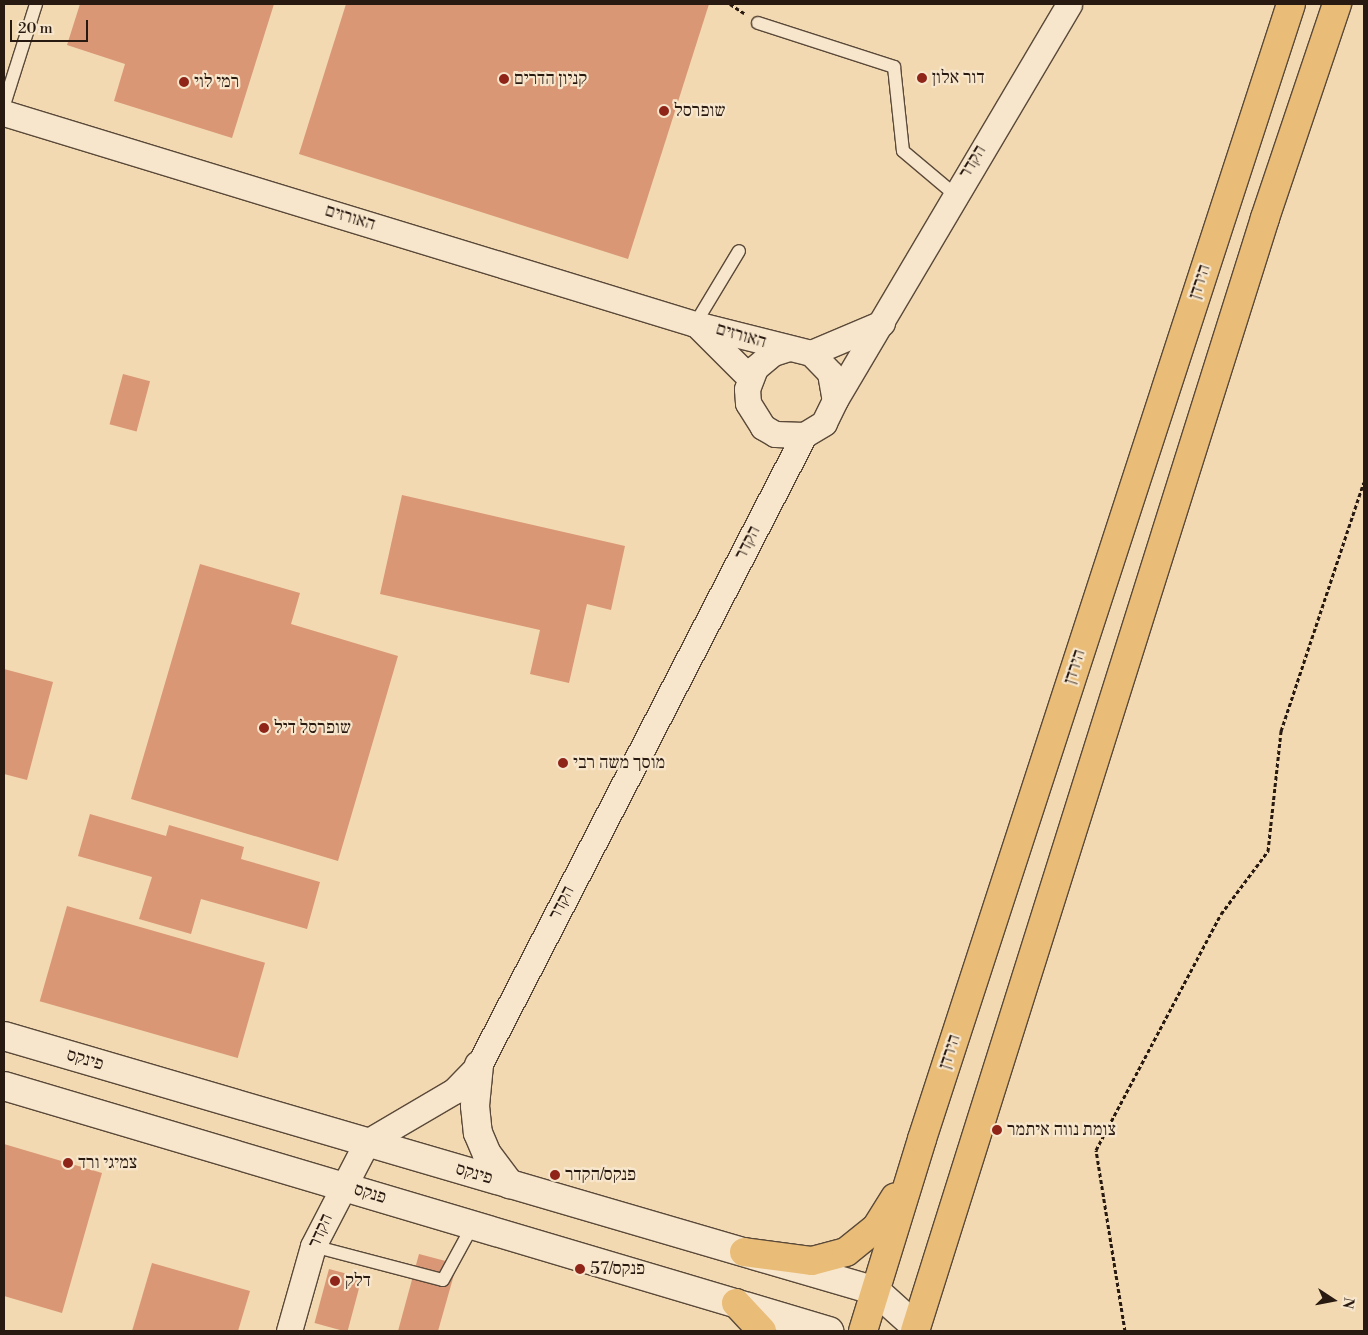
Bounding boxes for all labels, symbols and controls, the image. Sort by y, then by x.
scale bar [12,10,90,42]
text: 20 m [18,19,53,38]
place label: דור אלון [932,67,985,89]
place label: קניון הדרים [514,68,587,90]
place label: רמי לוי [194,71,239,93]
marker: דור אלון [916,72,928,84]
marker: קניון הדרים [498,73,510,85]
marker: רמי לוי [178,76,190,88]
place label: שופרסל [674,100,726,122]
marker: שופרסל [658,105,670,117]
street label: הקדר [955,141,991,183]
street label: האורזים [322,200,378,236]
street label: הירדן [1184,262,1216,302]
street label: האורזים [713,319,769,353]
street label: הקדר [730,522,766,564]
street label: הירדן [1059,647,1091,687]
place label: שופרסל דיל [274,717,351,739]
marker: שופרסל דיל [258,722,270,734]
place label: מוסך משה רבי [573,752,665,774]
marker: מוסך משה רבי [557,757,569,769]
street label: הקדר [544,882,580,924]
street label: הירדן [934,1032,966,1072]
street label: פינקס [64,1044,106,1076]
place label: צומת נווה איתמר [1007,1119,1116,1141]
marker: צומת נווה איתמר [991,1124,1003,1136]
place label: צמיגי ורד [78,1152,137,1174]
marker: צמיגי ורד [62,1157,74,1169]
street label: פינקס [453,1158,495,1190]
place label: פנקס/הקדר [565,1164,636,1186]
marker: פנקס/הקדר [549,1169,561,1181]
street label: פנקס [351,1179,389,1209]
street label: הקדר [304,1211,338,1251]
place label: פנקס/57 [590,1258,644,1280]
marker: פנקס/57 [574,1263,586,1275]
place label: דלק [345,1270,371,1292]
marker: דלק [329,1275,341,1287]
north arrow [1308,1275,1358,1325]
text: N [1338,1296,1358,1310]

